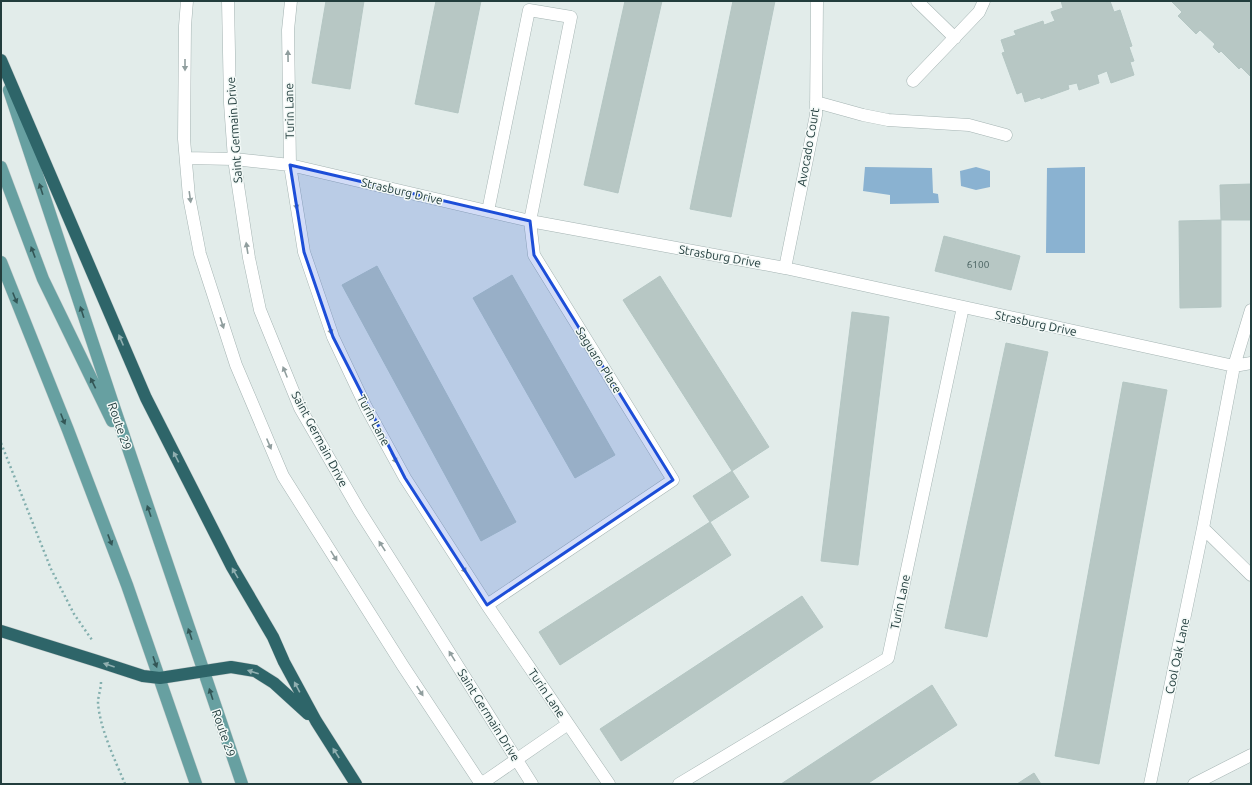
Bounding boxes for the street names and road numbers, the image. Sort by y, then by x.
street label: Saint Germain Drive [224,77,244,183]
street label: Turin Lane [282,83,296,139]
street label: Avocado Court [795,106,821,187]
street label: Strasburg Drive [360,175,444,207]
street label: Strasburg Drive [678,242,762,270]
street label: Strasburg Drive [994,308,1078,338]
street label: Saguaro Place [574,325,624,395]
street label: Saint Germain Drive [289,389,351,489]
street label: Turin Lane [355,392,393,448]
street label: Route 29 [106,401,134,451]
street label: Turin Lane [888,573,912,631]
street label: Cool Oak Lane [1163,617,1191,695]
street label: Turin Lane [526,666,568,720]
street label: Saint Germain Drive [455,667,523,763]
street label: Route 29 [210,708,238,758]

